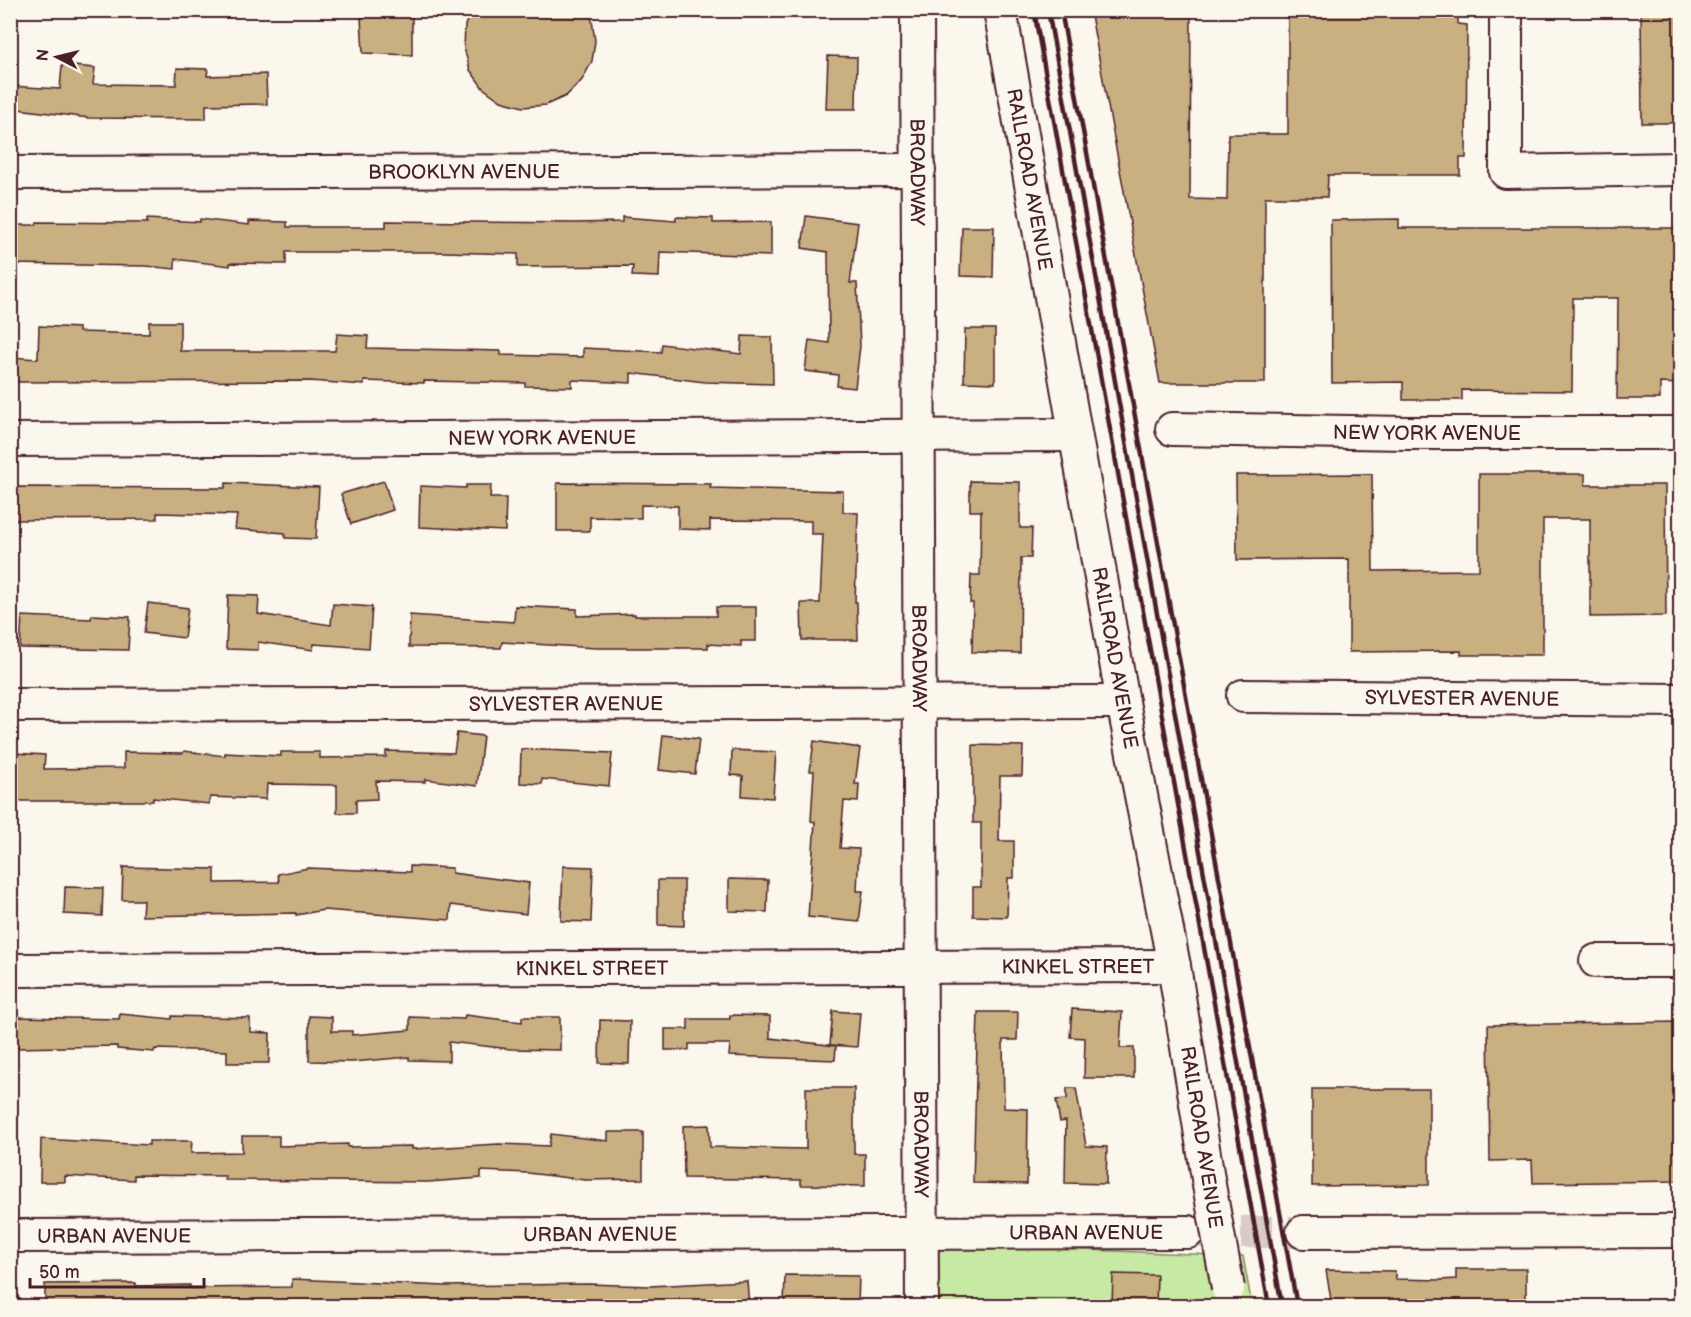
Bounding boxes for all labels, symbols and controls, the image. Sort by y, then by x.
north arrow [27,27,87,87]
text: N [33,48,54,62]
street label: RAILROAD AVENUE [1001,87,1057,272]
street label: BROADWAY [904,118,929,226]
street label: BROOKLYN AVENUE [368,160,560,185]
street label: NEW YORK AVENUE [1333,421,1521,446]
street label: NEW YORK AVENUE [448,426,636,451]
street label: RAILROAD AVENUE [1086,565,1143,751]
street label: BROADWAY [906,604,931,712]
street label: SYLVESTER AVENUE [1365,686,1559,712]
street label: SYLVESTER AVENUE [469,692,663,717]
street label: KINKEL STREET [1001,955,1155,980]
street label: KINKEL STREET [515,957,669,981]
street label: RAILROAD AVENUE [1175,1044,1227,1230]
street label: BROADWAY [908,1090,933,1198]
street label: URBAN AVENUE [1009,1221,1163,1246]
street label: URBAN AVENUE [523,1223,677,1247]
street label: URBAN AVENUE [37,1224,191,1249]
scale bar [30,1251,204,1289]
text: 50 m [39,1262,80,1283]

